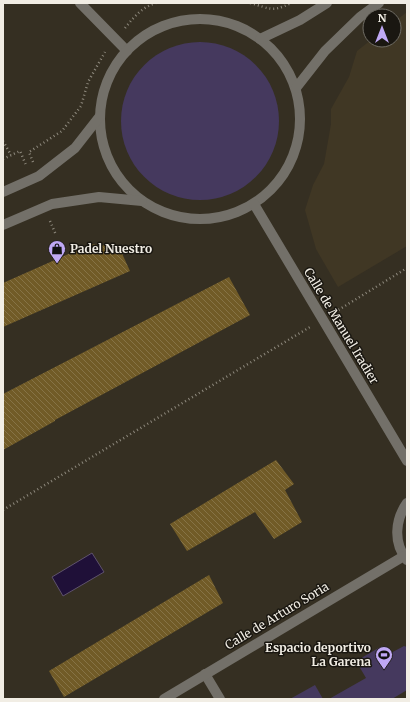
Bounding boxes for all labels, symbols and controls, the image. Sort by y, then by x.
north arrow [362,8,402,48]
text: N [378,11,387,25]
shop icon: Padel Nuestro [47,239,67,264]
place label: Padel Nuestro [70,241,152,256]
street label: Calle de Manuel Iradier [301,265,382,387]
street label: Calle de Arturo Soria [222,578,332,652]
place label: Espacio deportivo La Garena [265,640,371,669]
sports icon: Espacio deportivo La Garena [374,645,394,670]

